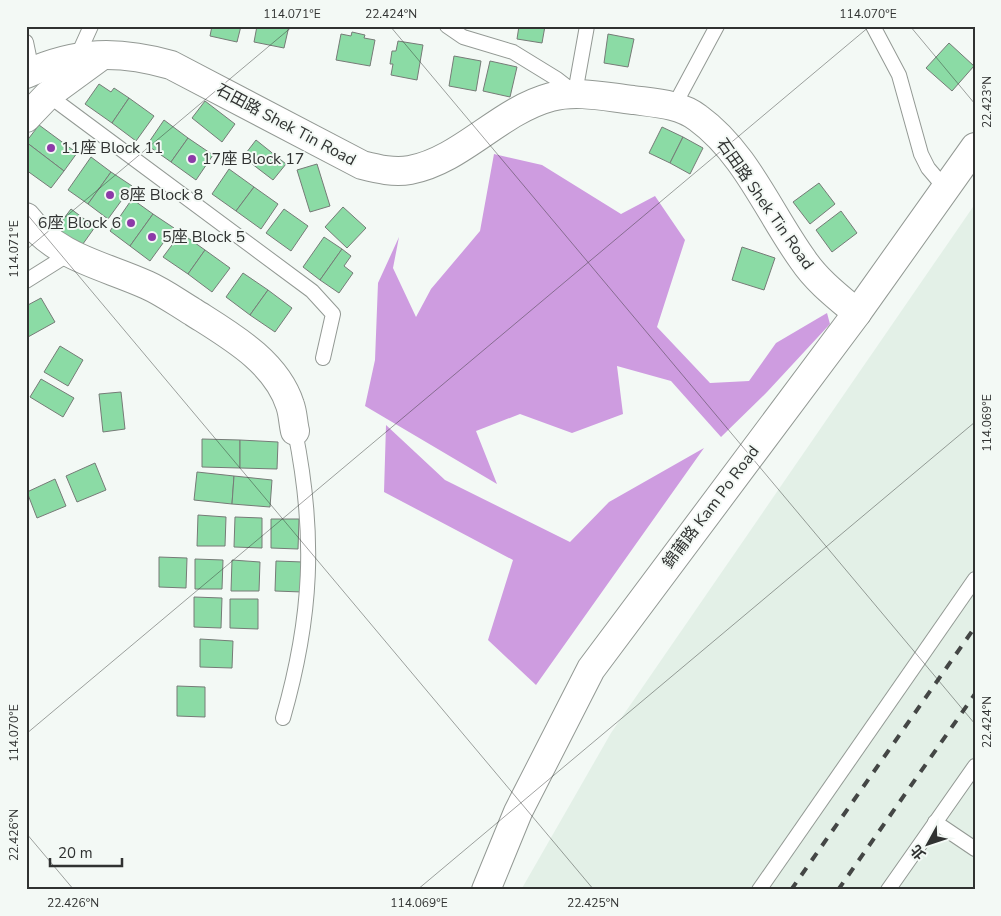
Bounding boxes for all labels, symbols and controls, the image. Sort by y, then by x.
text: 114.071°E [263,6,321,22]
text: 22.424°N [365,6,417,22]
text: 114.070°E [839,6,897,22]
text: 22.423°N [979,76,995,128]
street label: 石田路 Shek Tin Road [212,79,360,171]
street label: 石田路 Shek Tin Road [711,134,819,274]
place label: 11座 Block 11 [61,137,163,159]
marker: 11座 Block 11 [45,142,57,154]
place label: 17座 Block 17 [202,148,304,170]
marker: 17座 Block 17 [186,153,198,165]
place label: 8座 Block 8 [120,184,203,206]
marker: 8座 Block 8 [104,189,116,201]
place label: 6座 Block 6 [38,212,121,234]
marker: 6座 Block 6 [125,217,137,229]
text: 114.071°E [6,220,22,278]
place label: 5座 Block 5 [162,226,245,248]
marker: 5座 Block 5 [146,231,158,243]
text: 114.069°E [979,394,995,452]
street label: 錦莆路 Kam Po Road [658,441,764,573]
text: 22.424°N [979,696,995,748]
text: 114.070°E [6,704,22,762]
text: 22.426°N [6,809,22,861]
north arrow [904,818,954,868]
scale bar [50,836,122,868]
text: 北 [907,841,930,864]
text: 20 m [58,843,93,863]
text: 22.426°N [47,895,99,911]
text: 114.069°E [390,895,448,911]
text: 22.425°N [567,895,619,911]

